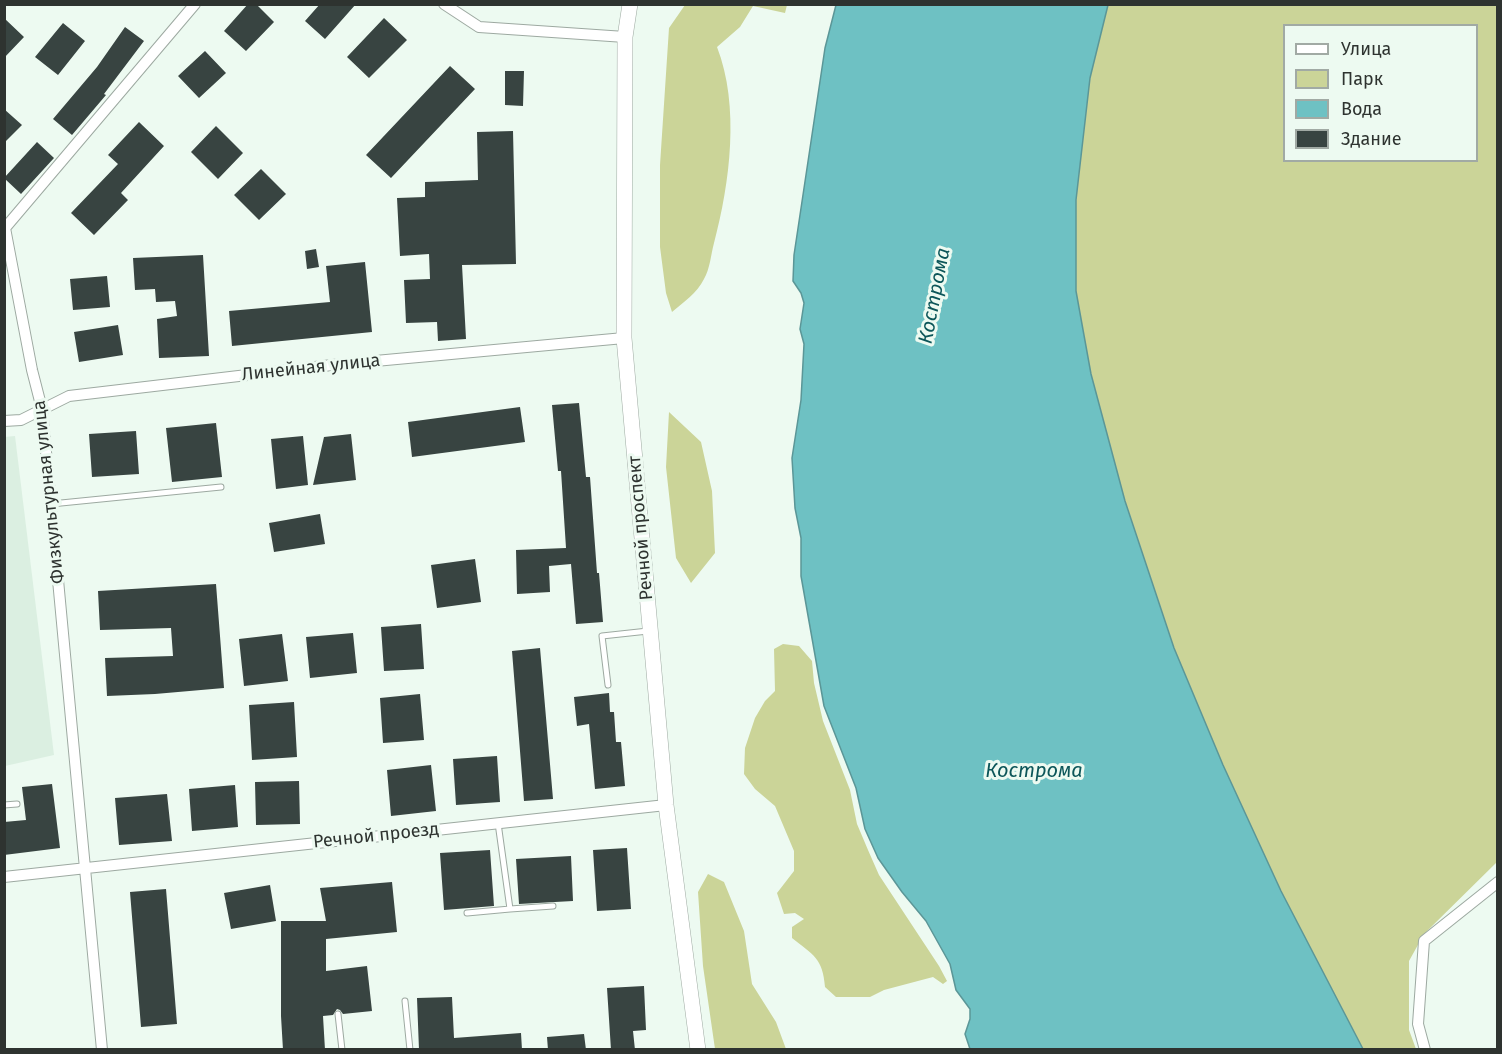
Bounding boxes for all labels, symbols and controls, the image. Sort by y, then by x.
legend [1283,24,1478,162]
text: Улица [1341,38,1391,60]
text: Парк [1341,68,1383,90]
text: Вода [1341,98,1382,120]
text: Здание [1341,128,1402,150]
water label: Кострома [914,246,956,346]
street label: Линейная улица [241,350,381,386]
street label: Физкультурная улица [29,399,69,585]
street label: Речной проспект [624,455,658,601]
water label: Кострома [985,759,1083,783]
street label: Речной проезд [312,819,440,853]

